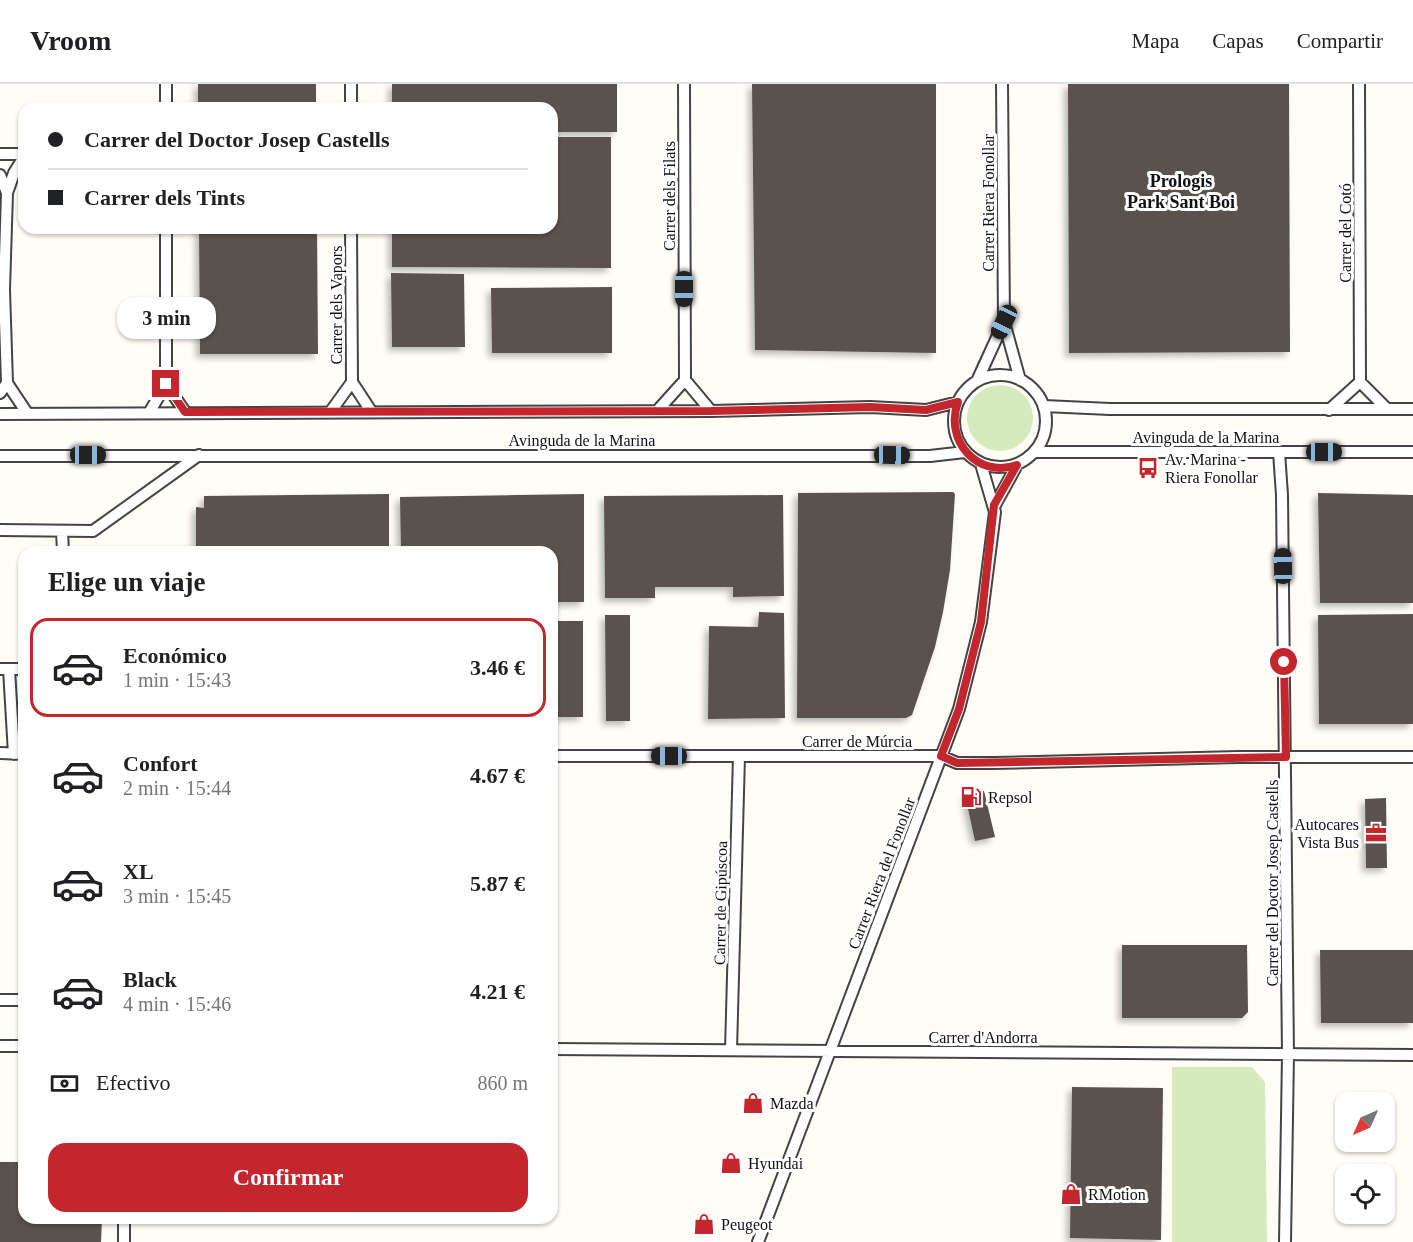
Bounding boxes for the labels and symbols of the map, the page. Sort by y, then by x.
street label: Carrer Riera Fonollar [980,133,997,272]
street label: Carrer dels Filats [661,141,678,251]
district label: Prologis Park Sant Boi [1127,171,1235,212]
street label: Carrer del Cotó [1337,183,1354,283]
street label: Carrer dels Vapors [328,246,346,364]
car [675,271,693,307]
callout: 3 min [116,297,216,339]
car [988,302,1020,342]
route end [152,370,179,397]
street label: Avinguda de la Marina [1133,429,1279,447]
street label: Avinguda de la Marina [509,432,655,450]
car [1306,443,1342,461]
car [70,446,106,464]
car [874,446,910,464]
place label: Av. Marina - Riera Fonollar [1165,451,1259,486]
bus stop icon: Av. Marina - Riera Fonollar [1136,456,1160,480]
car [1274,548,1292,584]
route start [1270,648,1297,675]
street label: Carrer de Múrcia [802,733,912,750]
car [651,747,687,765]
street label: Carrer del Doctor Josep Castells [1264,779,1282,987]
fuel station icon: Repsol [959,785,983,809]
place label: Repsol [988,789,1033,807]
street label: Carrer Riera del Fonollar [845,794,919,952]
place label: Autocares Vista Bus [1294,816,1359,851]
office icon: Autocares Vista Bus [1364,821,1388,845]
street label: Carrer de Gipúscoa [711,841,731,965]
street label: Carrer d'Andorra [928,1029,1038,1046]
shop icon: Mazda [741,1091,765,1115]
north arrow [1335,1092,1395,1152]
place label: Mazda [770,1095,814,1112]
shop icon: Hyundai [719,1151,743,1175]
place label: Hyundai [748,1155,804,1173]
shop icon: RMotion [1059,1182,1083,1206]
place label: RMotion [1088,1186,1146,1203]
shop icon: Peugeot [692,1212,716,1236]
place label: Peugeot [721,1216,773,1234]

